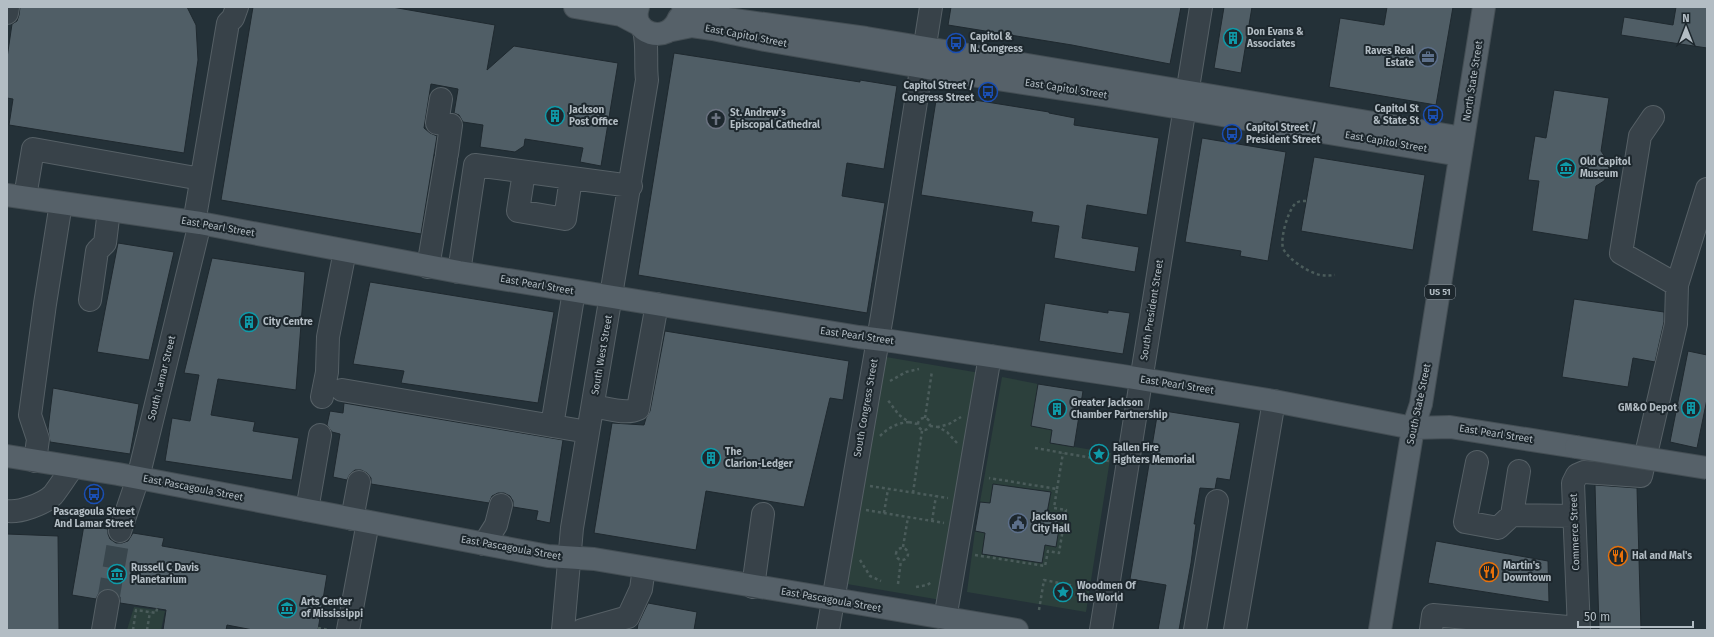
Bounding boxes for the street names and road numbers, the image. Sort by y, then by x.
street label: East Capitol Street [704,22,788,50]
street label: North State Street [1461,39,1485,122]
street label: East Capitol Street [1024,77,1108,101]
street label: East Capitol Street [1344,129,1428,155]
street label: East Pearl Street [180,215,256,239]
street label: South President Street [1138,258,1166,361]
street label: East Pearl Street [499,273,575,297]
road number: US 51 [1425,285,1455,299]
street label: South West Street [589,314,615,396]
street label: East Pearl Street [819,325,895,347]
street label: South Lamar Street [146,334,178,422]
street label: South Congress Street [851,358,881,458]
street label: South State Street [1405,362,1434,446]
street label: East Pearl Street [1139,373,1215,397]
street label: East Pearl Street [1458,422,1534,446]
street label: East Pascagoula Street [142,472,244,504]
street label: Commerce Street [1568,493,1582,571]
street label: East Pascagoula Street [460,533,562,563]
street label: East Pascagoula Street [780,585,882,615]

